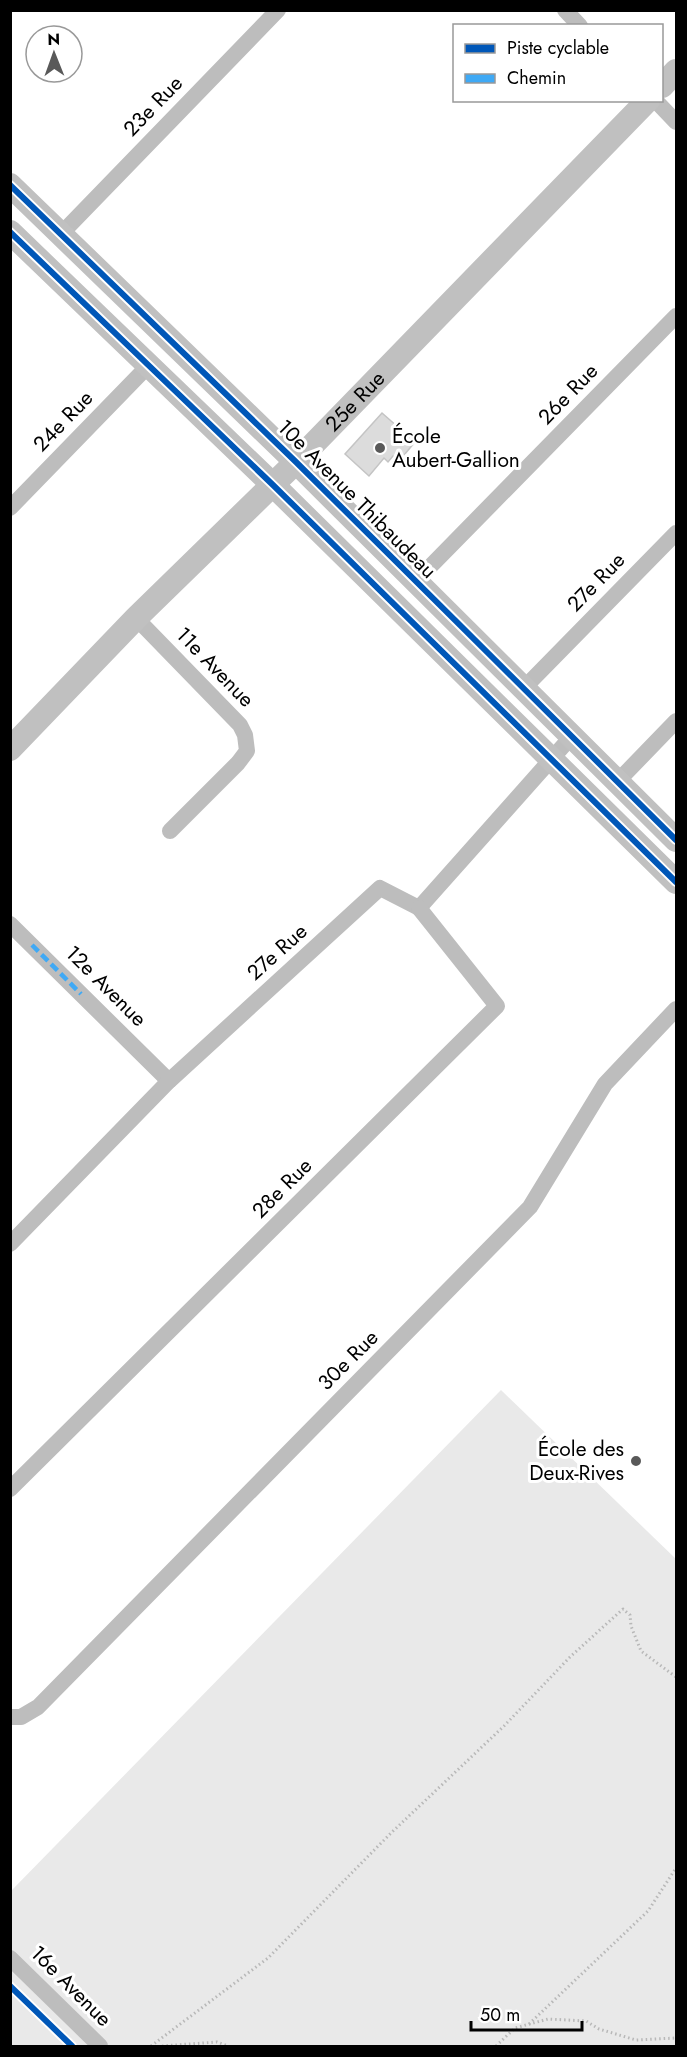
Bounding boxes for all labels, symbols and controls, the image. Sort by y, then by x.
north arrow [24,24,84,84]
legend [453,24,663,102]
text: N [47,28,60,51]
text: Piste cyclable [507,35,609,61]
text: Chemin [507,65,566,91]
street label: 23e Rue [116,69,190,143]
street label: 26e Rue [531,357,605,431]
street label: 25e Rue [318,364,392,438]
street label: 24e Rue [26,384,100,458]
street label: 10e Avenue Thibaudeau [271,413,443,585]
place label: École Aubert-Gallion [392,421,520,475]
marker: École Aubert-Gallion [373,441,387,455]
street label: 27e Rue [560,546,632,618]
street label: 11e Avenue [169,620,261,714]
street label: 27e Rue [240,917,314,987]
street label: 12e Avenue [59,939,153,1033]
street label: 28e Rue [245,1151,319,1225]
street label: 30e Rue [311,1323,385,1397]
place label: École des Deux-Rives [529,1434,624,1488]
marker: École des Deux-Rives [629,1454,643,1468]
street label: 16e Avenue [24,1939,119,2034]
scale bar [471,1994,582,2032]
text: 50 m [480,2002,520,2028]

